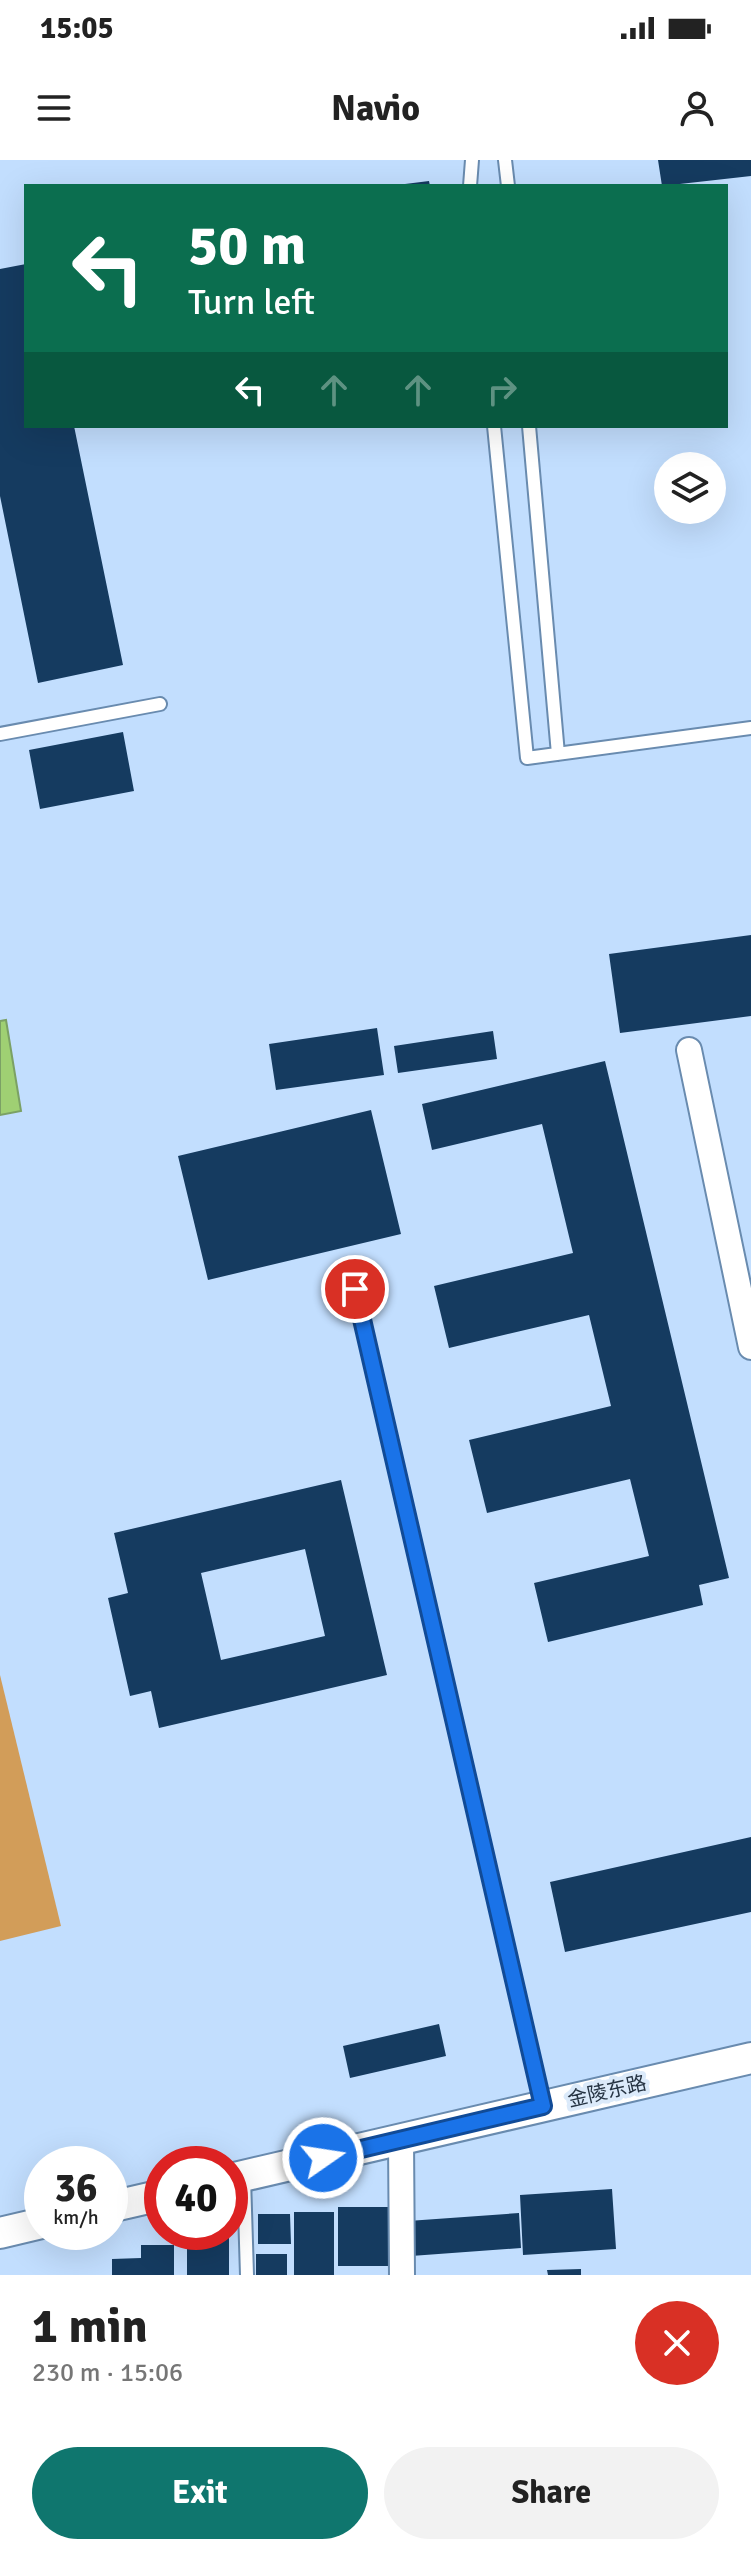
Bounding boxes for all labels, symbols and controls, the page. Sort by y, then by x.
text: 15:05 [40,10,114,47]
icon: menu [32,86,76,130]
text: Navio [331,86,420,131]
icon: person [675,86,719,130]
text: 50 m [188,211,306,280]
icon: left [56,216,160,320]
text: Turn left [188,280,315,325]
icon: left [228,368,272,412]
icon: ahead [312,368,356,412]
icon: ahead [396,368,440,412]
icon: right [480,368,524,412]
map controls [654,452,726,524]
button: layers [654,452,726,524]
pin [321,1255,389,1323]
icon: arrive [333,1267,377,1311]
street label: 金陵东路 [565,2070,649,2113]
position arrow [281,2116,365,2200]
speed limit sign: 40 [144,2146,248,2250]
text: 36 [54,2163,98,2213]
text: km/h [53,2205,99,2230]
text: 1 min [32,2297,148,2356]
button: close [635,2301,719,2385]
text: 230 m · 15:06 [32,2357,183,2389]
button: Exit [32,2447,368,2539]
button: Share [384,2447,719,2539]

